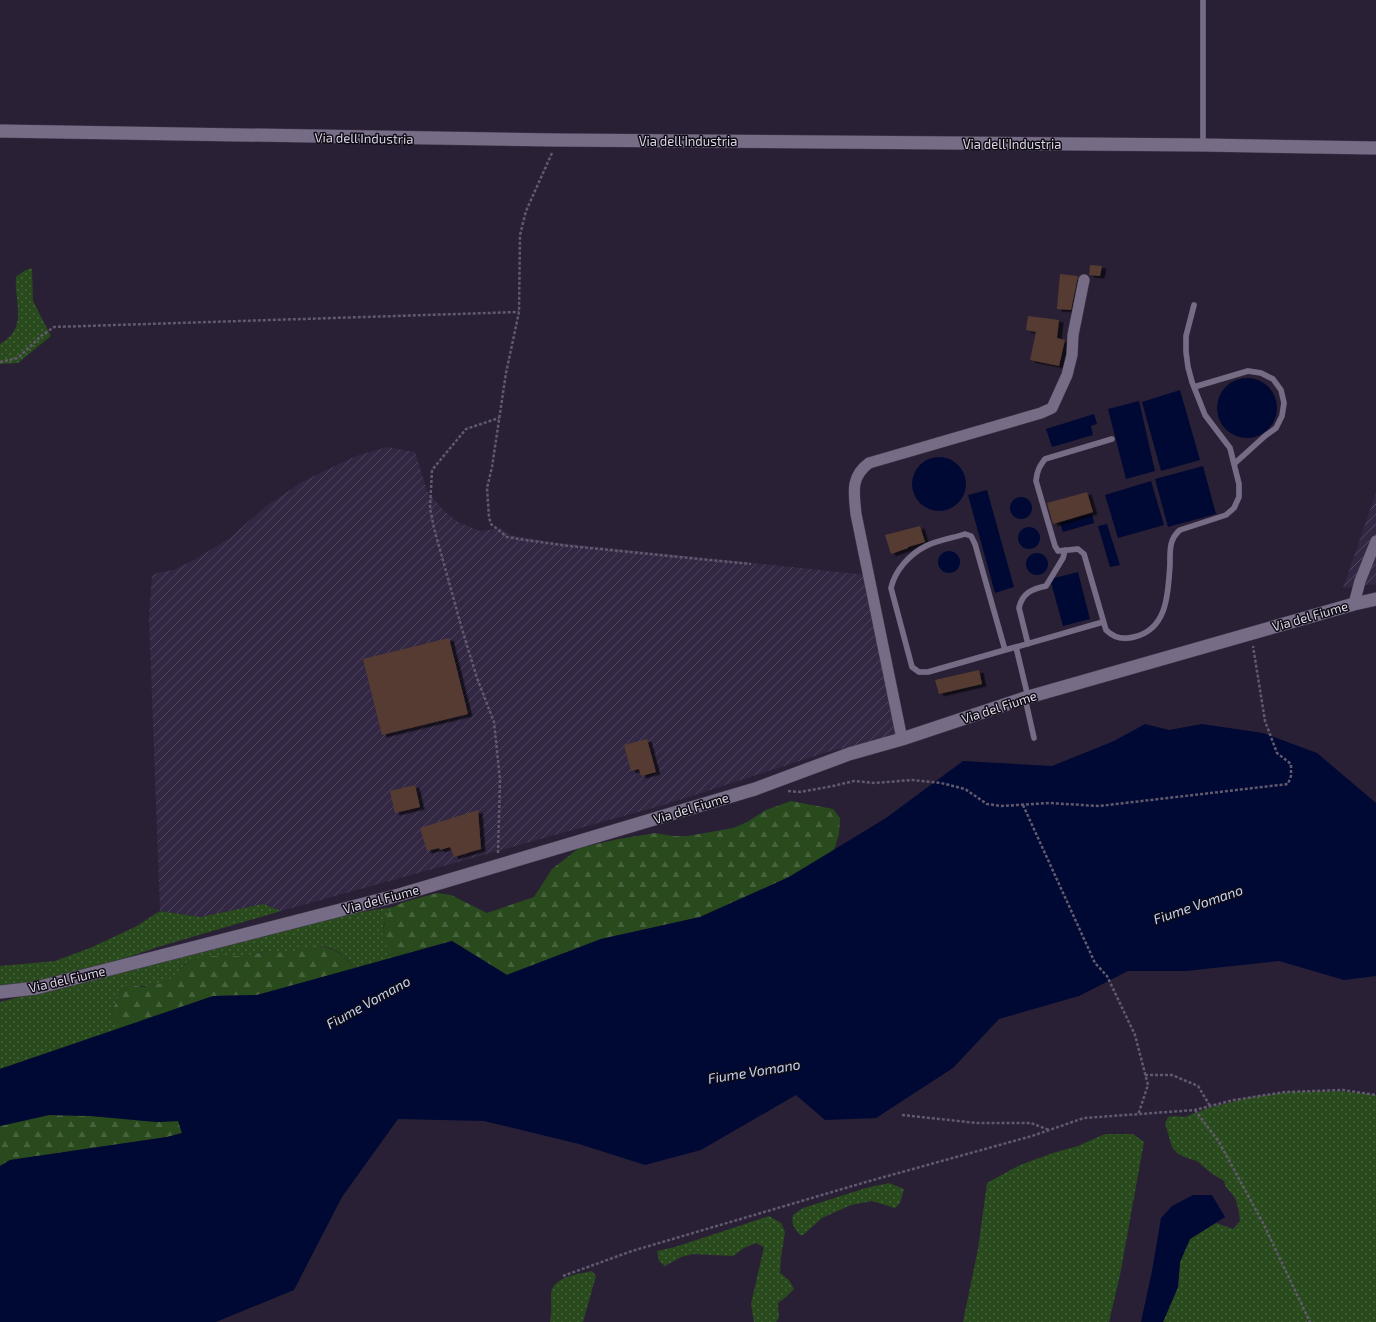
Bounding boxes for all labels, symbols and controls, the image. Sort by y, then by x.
street label: Via dell'Industria [314,129,414,147]
street label: Via dell'Industria [639,133,737,149]
street label: Via dell'Industria [963,136,1061,152]
street label: Via del Fiume [1270,598,1350,634]
street label: Via del Fiume [959,687,1039,727]
street label: Via del Fiume [651,789,731,827]
street label: Via del Fiume [341,881,421,917]
water label: Fiume Vomano [1151,881,1245,927]
street label: Via del Fiume [27,962,107,996]
water label: Fiume Vomano [323,972,413,1032]
water label: Fiume Vomano [707,1055,802,1087]

